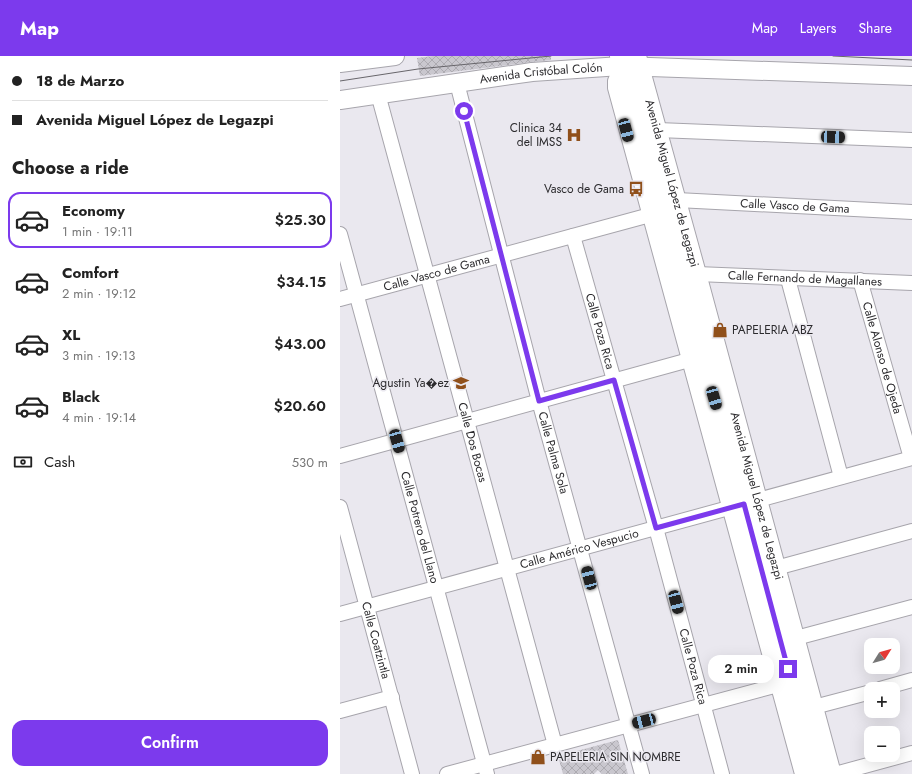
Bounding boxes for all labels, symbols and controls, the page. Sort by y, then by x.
text: Map [20,15,59,42]
text: Map [752,18,778,38]
text: Layers [800,18,836,38]
text: Share [858,18,892,38]
street label: Avenida Cristóbal Colón [478,58,603,89]
text: 18 de Marzo [36,70,124,92]
street label: Avenida Miguel López de Legazpi [640,97,704,269]
route start [455,102,473,120]
text: Avenida Miguel López de Legazpi [36,109,274,131]
car [617,117,635,143]
place label: Clinica 34 del IMSS [510,119,562,151]
hospital icon: Clinica 34 del IMSS [565,126,583,144]
car [821,131,845,143]
text: Choose a ride [12,155,129,181]
place label: Vasco de Gama [544,180,624,198]
bus stop icon: Vasco de Gama [627,180,645,198]
street label: Calle Vasco de Gama [740,194,850,218]
text: Economy [62,200,125,222]
icon: car [14,202,50,238]
text: $25.30 [275,209,326,231]
text: 1 min · 19:11 [62,222,133,241]
street label: Calle Vasco de Gama [381,250,492,296]
text: Comfort [62,262,119,284]
icon: car [14,264,50,300]
street label: Calle Fernando de Magallanes [728,266,882,291]
text: $34.15 [277,271,326,293]
text: 2 min · 19:12 [62,284,136,303]
street label: Calle Poza Rica [581,291,619,372]
street label: Calle Alonso de Ojeda [858,300,907,416]
shop icon: PAPELERIA ABZ [711,321,729,339]
place label: PAPELERIA ABZ [732,321,813,339]
text: XL [62,324,80,346]
icon: car [14,326,50,362]
text: $43.00 [274,333,326,355]
text: 3 min · 19:13 [62,346,135,365]
place label: Agustin Ya�ez [372,374,449,392]
school or university icon: Agustin Ya�ez [452,374,470,392]
car [705,385,723,411]
text: Black [62,386,100,408]
icon: car [14,388,50,424]
text: $20.60 [274,395,326,417]
street label: Calle Dos Bocas [453,400,492,485]
text: 4 min · 19:14 [62,408,136,427]
street label: Calle Palma Sola [533,410,573,496]
street label: Avenida Miguel López de Legazpi [726,410,788,582]
car [388,428,406,454]
icon: cash [12,451,34,473]
text: Cash [44,451,75,473]
text: 530 m [292,453,328,472]
street label: Calle Potrero del Llano [396,469,444,586]
street label: Calle Américo Vespucio [518,524,641,574]
car [580,565,598,591]
car [667,589,685,615]
street label: Calle Coatzintla [357,600,395,681]
street label: Calle Poza Rica [674,626,712,707]
north arrow [864,638,900,674]
map controls [864,638,900,762]
callout: 2 min [708,655,774,683]
text: 2 min [724,659,758,678]
route end [779,660,797,678]
button: + [864,682,900,718]
car [631,712,657,730]
button: Confirm [12,720,328,766]
button: − [864,726,900,762]
shop icon: PAPELERIA SIN NOMBRE [529,748,547,766]
place label: PAPELERIA SIN NOMBRE [550,748,681,766]

